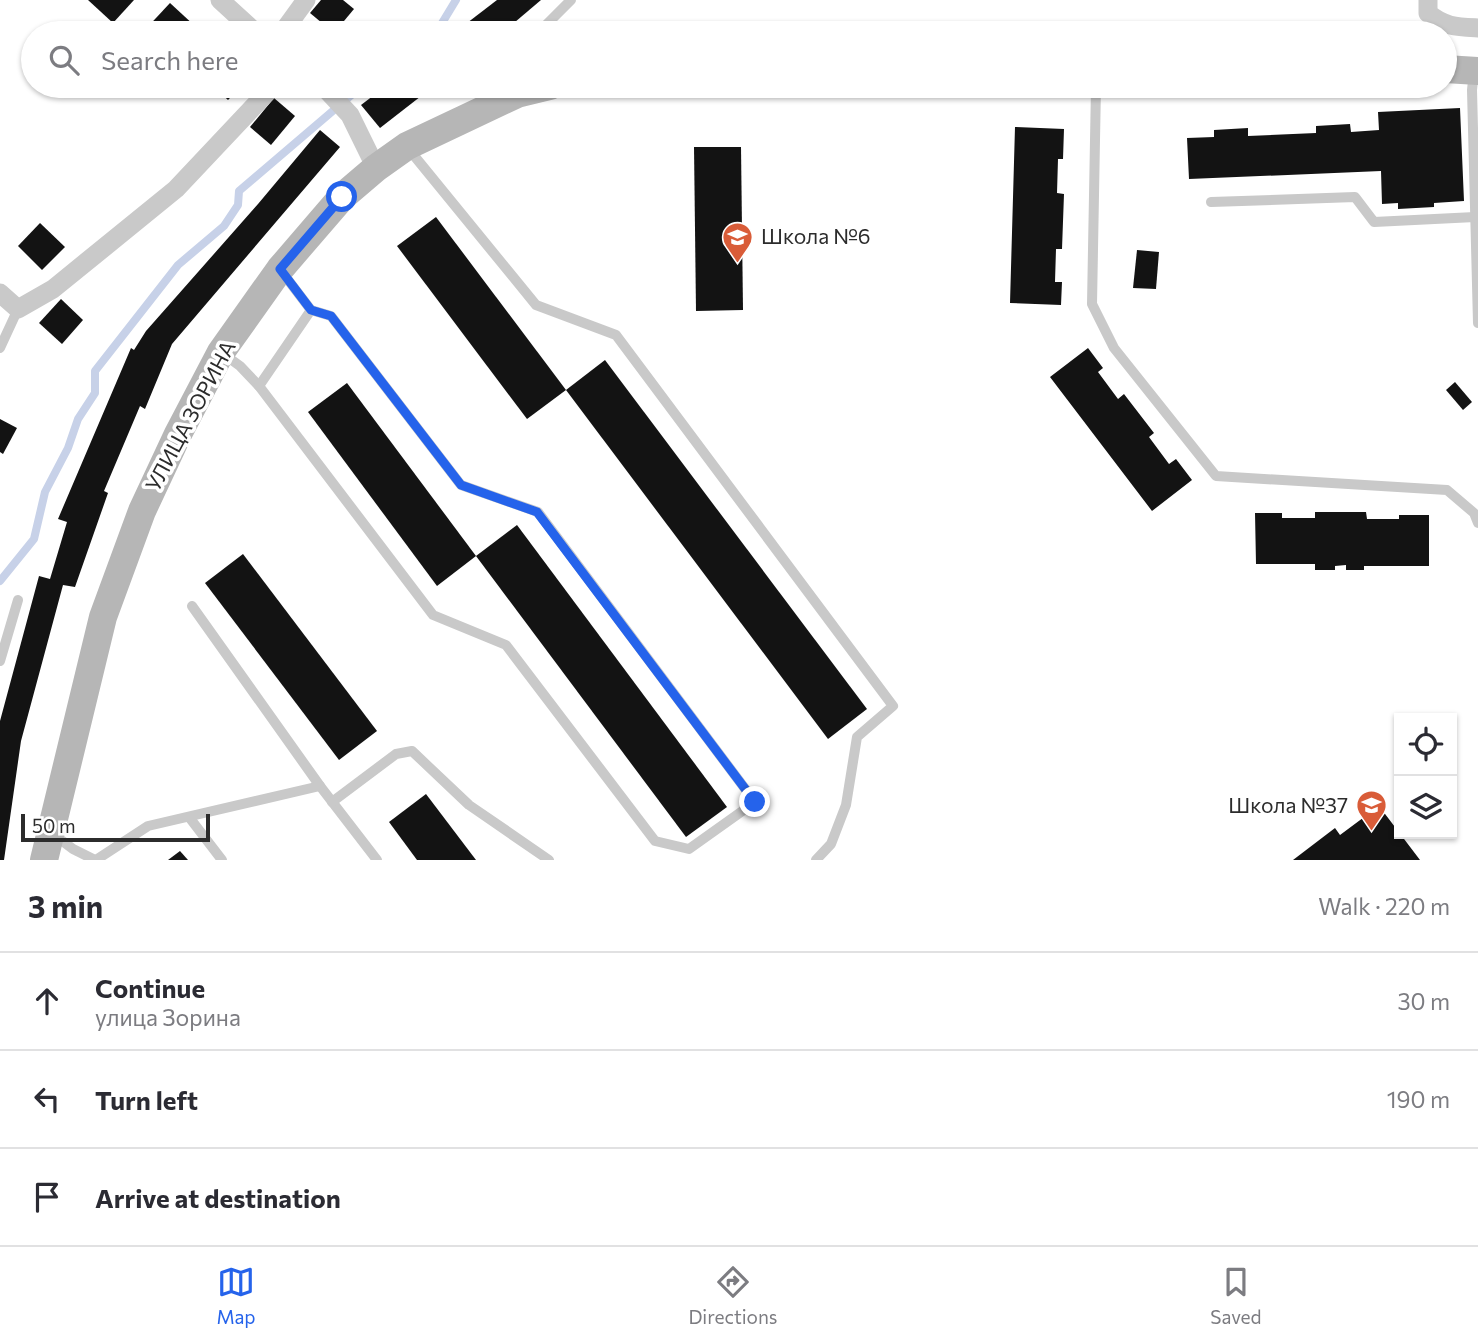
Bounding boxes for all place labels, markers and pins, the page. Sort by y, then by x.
school or university icon: Школа №6 [721,220,755,264]
place label: Школа №6 [761,223,871,248]
school or university icon: Школа №37 [1354,789,1388,833]
place label: Школа №37 [1228,792,1348,817]

